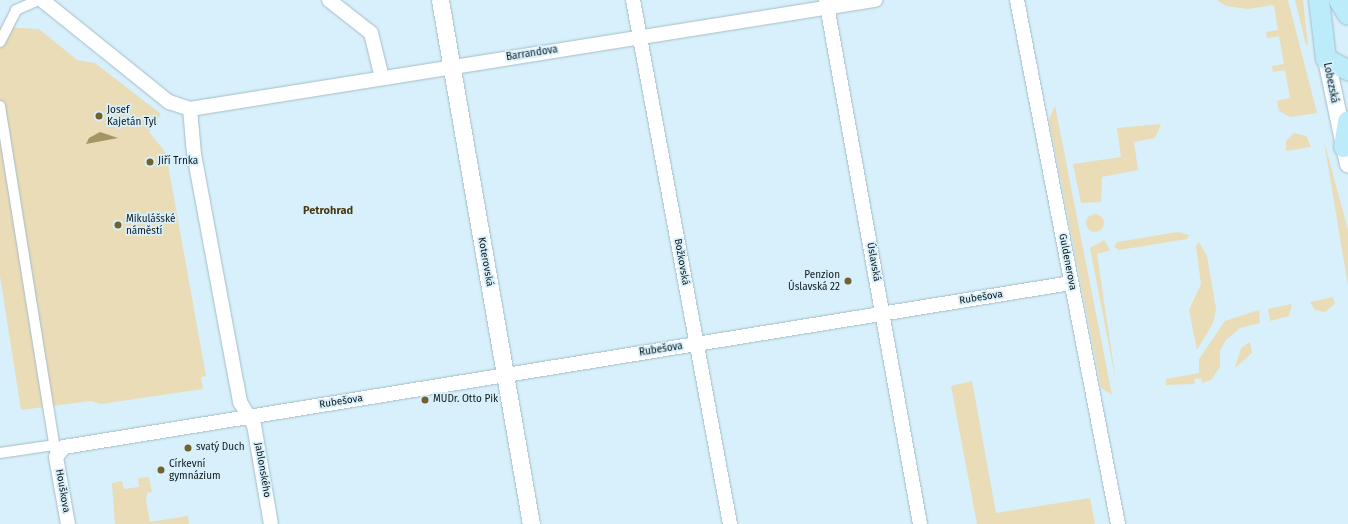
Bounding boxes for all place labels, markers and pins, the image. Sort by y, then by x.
place label: Josef Kajetán Tyl [107,104,157,128]
marker: Josef Kajetán Tyl [94,111,104,121]
place label: Jiří Trnka [158,156,198,168]
marker: Jiří Trnka [145,157,155,167]
place label: Mikulášské náměstí [126,213,175,236]
marker: Mikulášské náměstí [113,220,123,230]
place label: Penzion Úslavská 22 [788,269,840,292]
marker: Penzion Úslavská 22 [843,276,853,286]
place label: MUDr. Otto Pik [433,394,498,406]
marker: MUDr. Otto Pik [420,395,430,405]
place label: svatý Duch [196,442,245,454]
marker: svatý Duch [183,443,193,453]
place label: Církevní gymnázium [169,458,221,482]
marker: Církevní gymnázium [156,465,166,475]

